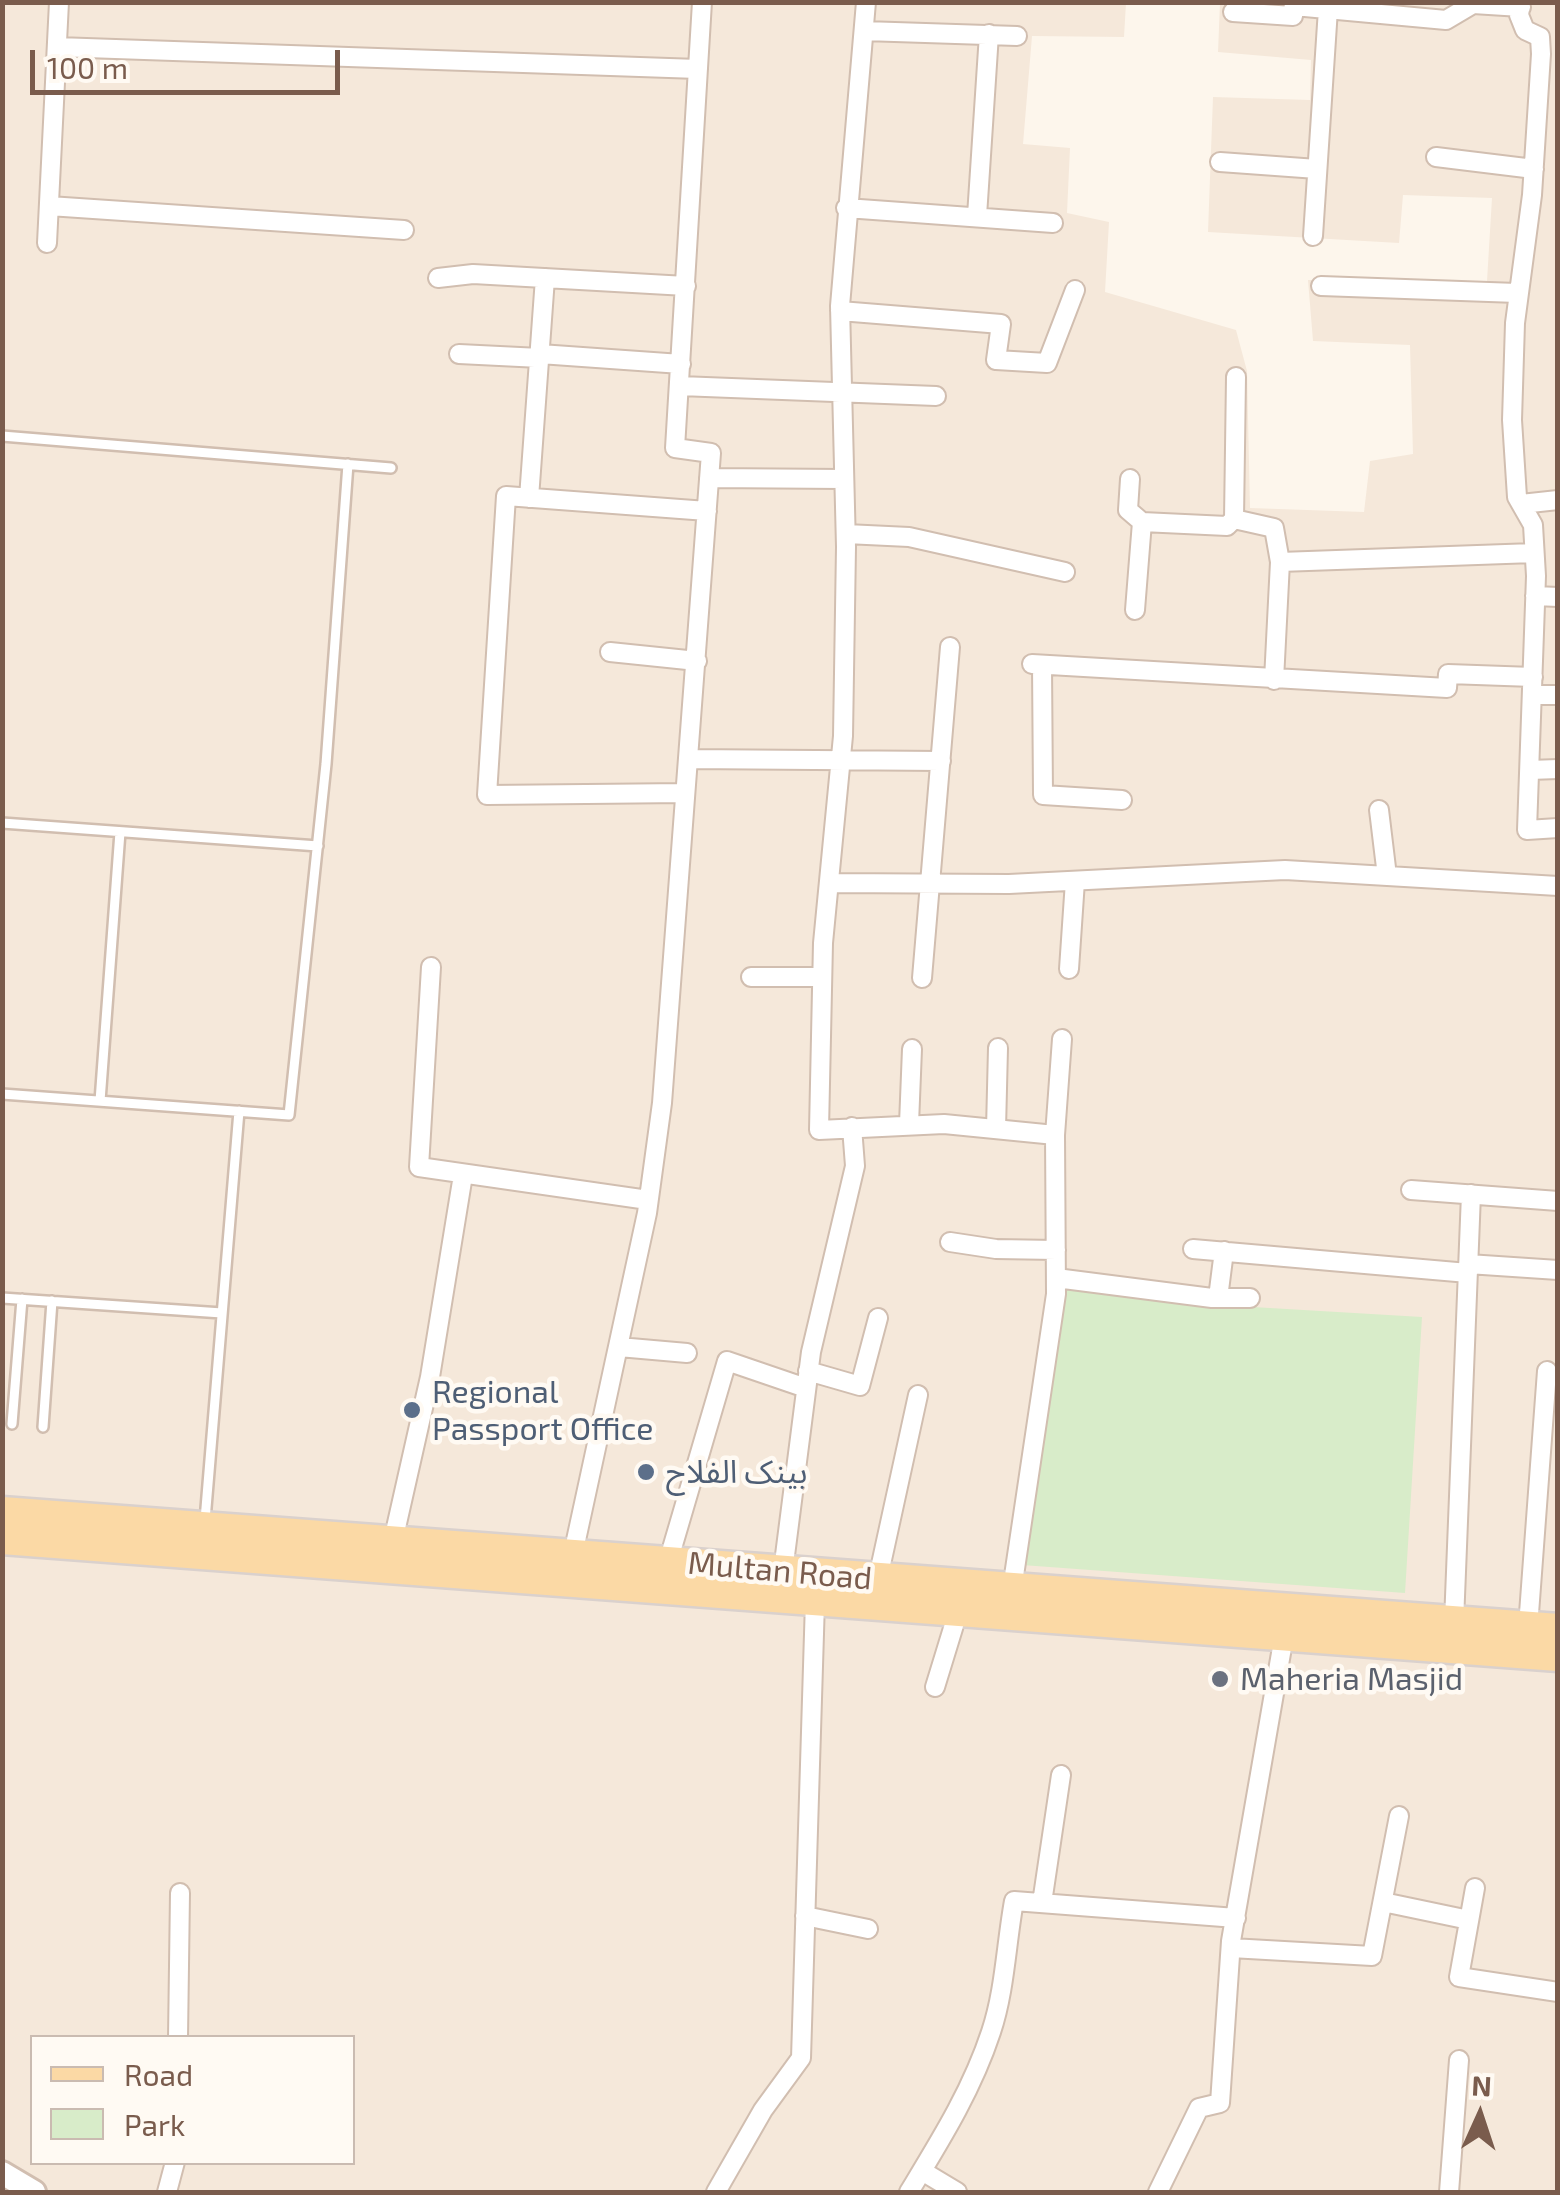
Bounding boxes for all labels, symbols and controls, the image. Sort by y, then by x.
scale bar [35,30,345,92]
text: 100 m [47,49,128,85]
place label: Regional Passport Office [432,1373,653,1448]
marker: Regional Passport Office [401,1399,423,1421]
place label: بینک الفلاح [666,1453,807,1491]
marker: بینک الفلاح [635,1461,657,1483]
street label: Multan Road [686,1544,874,1598]
place label: Maheria Masjid [1240,1660,1463,1698]
marker: Maheria Masjid [1209,1668,1231,1690]
legend [30,2035,355,2165]
text: Road [124,2056,193,2092]
north arrow [1430,2065,1530,2165]
text: N [1471,2068,1493,2103]
text: Park [124,2106,185,2142]

